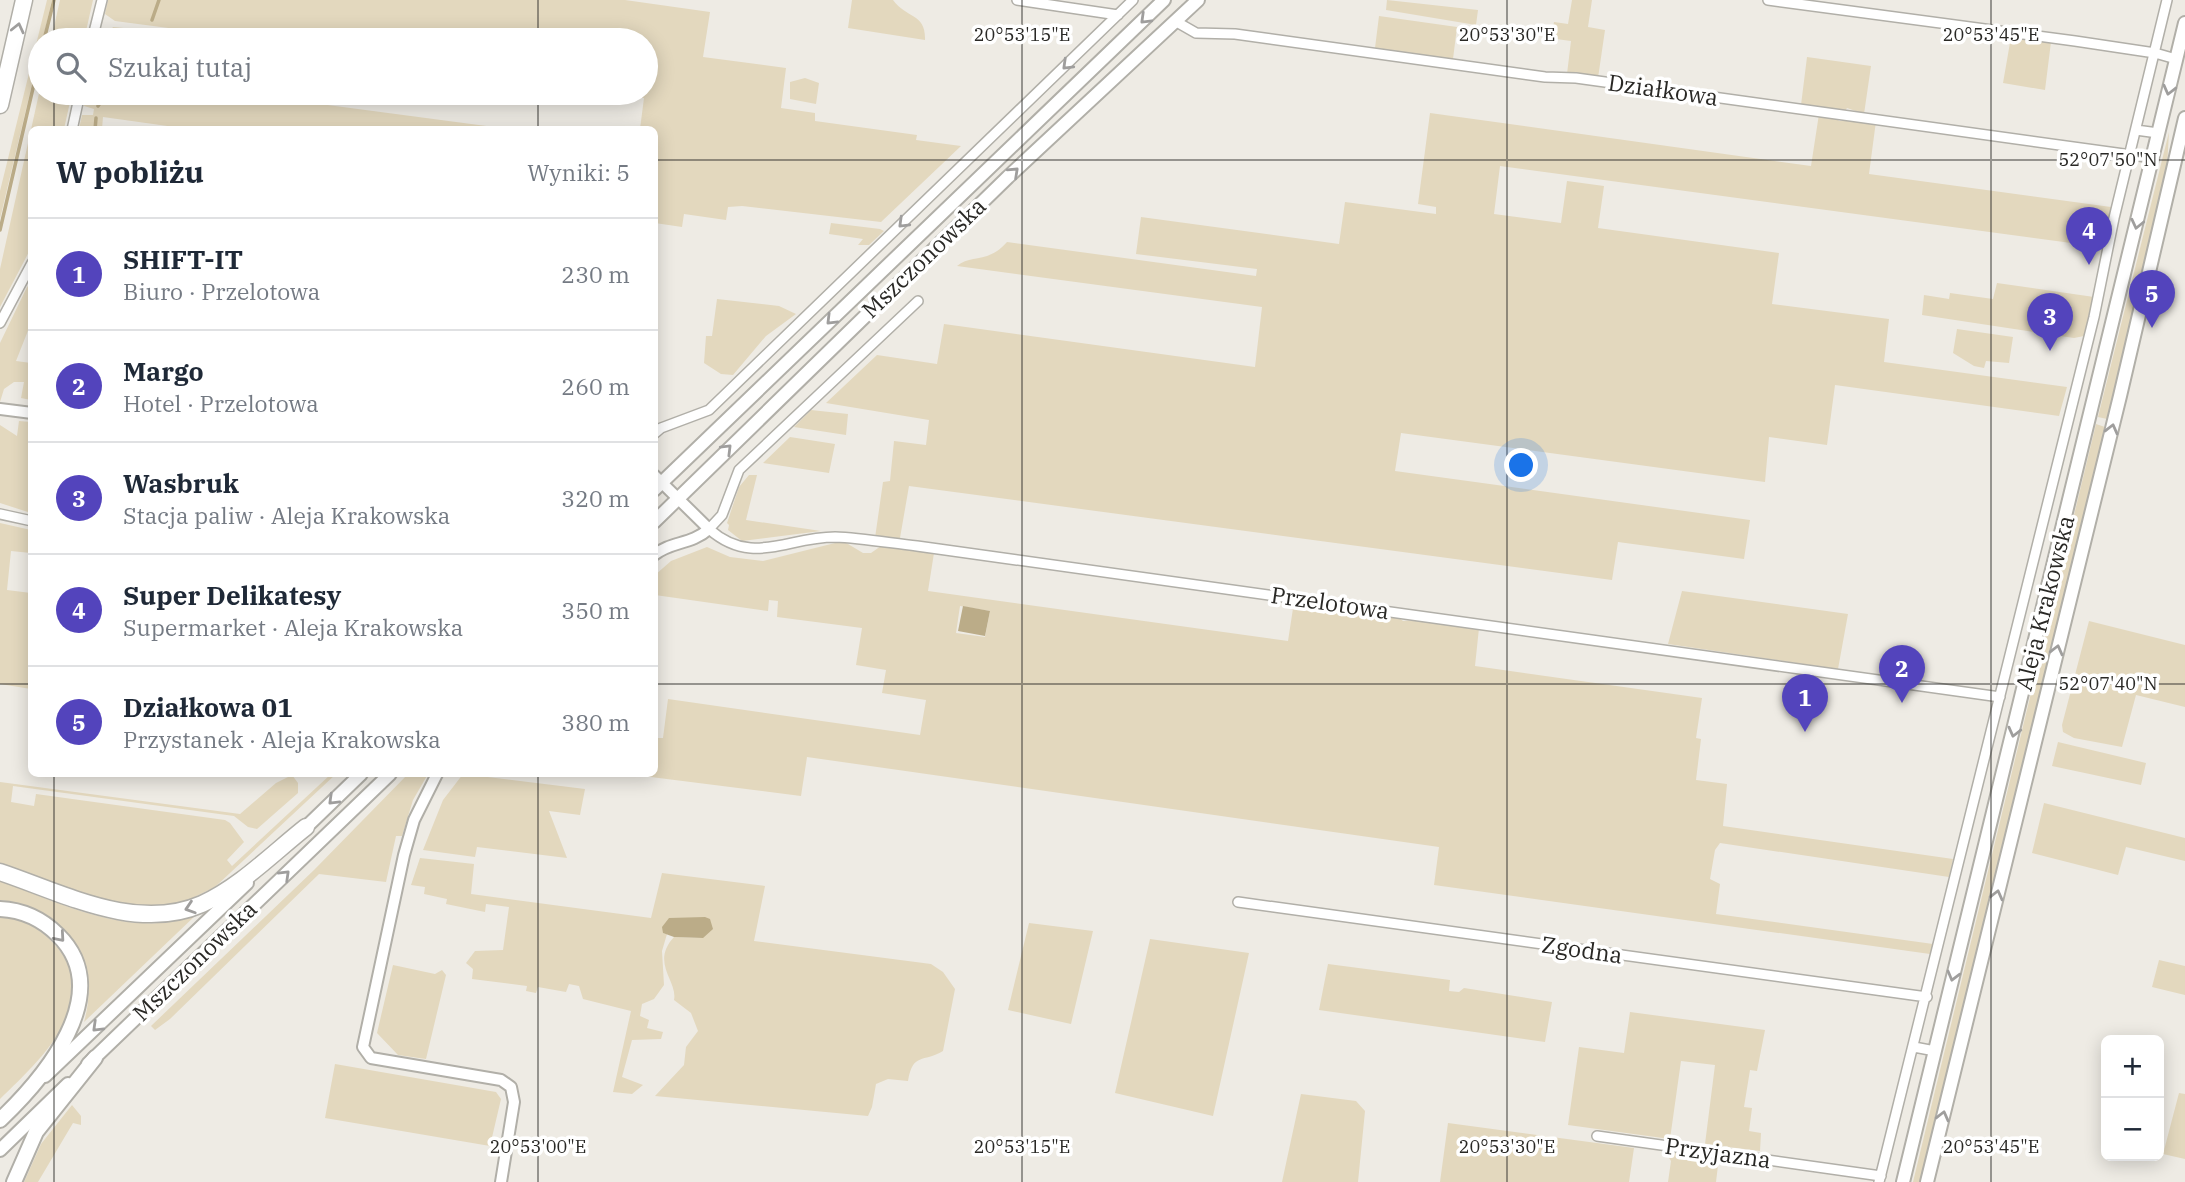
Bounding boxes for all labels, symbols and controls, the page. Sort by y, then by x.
one-way arrow [1140,11,1153,24]
one-way arrow [10,23,24,35]
text: 20°53'15"E [974,23,1070,46]
text: 20°53'30"E [1459,23,1555,46]
text: 20°53'45"E [1943,23,2039,46]
search box [28,28,658,105]
icon: search [52,48,90,86]
text: Szukaj tutaj [108,50,252,84]
one-way arrow [1062,56,1075,69]
street label: Działkowa [1606,66,1720,112]
one-way arrow [2163,84,2177,96]
text: 52°07'50"N [2059,148,2158,171]
text: W pobliżu [56,152,204,191]
text: Wyniki: 5 [527,157,630,187]
one-way arrow [1006,168,1019,181]
street label: Mszczonowska [855,191,992,324]
pin: 4 [2066,207,2112,265]
one-way arrow [898,214,911,227]
one-way arrow [2131,218,2146,230]
text: SHIFT-IT [123,242,243,276]
text: 1 [72,259,86,289]
text: 230 m [561,259,630,289]
pin: 5 [2129,270,2175,328]
text: Biuro · Przelotowa [123,276,320,306]
pin: 3 [2027,293,2073,351]
one-way arrow [826,312,839,325]
text: Margo [123,354,204,388]
text: 2 [72,371,86,401]
text: 260 m [561,371,630,401]
text: Hotel · Przelotowa [123,388,319,418]
one-way arrow [2104,423,2118,435]
one-way arrow [719,445,732,458]
your location [1504,448,1538,482]
text: Wasbruk [123,466,239,500]
text: 3 [72,483,86,513]
text: 320 m [561,483,630,513]
text: Stacja paliw · Aleja Krakowska [123,500,450,530]
street label: Aleja Krakowska [2008,512,2080,693]
text: Super Delikatesy [123,578,341,612]
street label: Przelotowa [1269,579,1391,625]
text: 4 [72,595,86,625]
text: 350 m [561,595,630,625]
text: Supermarket · Aleja Krakowska [123,612,463,642]
one-way arrow [2049,644,2063,656]
pin: 2 [1879,645,1925,703]
text: 52°07'40"N [2059,672,2158,695]
pin: 1 [1782,674,1828,732]
text: Działkowa 01 [123,690,293,724]
text: 5 [72,707,86,737]
text: 380 m [561,707,630,737]
text: Przystanek · Aleja Krakowska [123,724,441,754]
one-way arrow [2008,725,2022,737]
one-way arrow [328,792,341,805]
one-way arrow [277,871,290,884]
one-way arrow [1989,889,2003,901]
street label: Mszczonowska [126,894,263,1027]
one-way arrow [184,899,196,914]
street label: Zgodna [1540,928,1625,970]
one-way arrow [52,929,64,942]
one-way arrow [1947,970,1961,982]
one-way arrow [92,1018,105,1031]
map controls [2101,1035,2164,1161]
button: + [2101,1035,2164,1098]
button: − [2101,1098,2164,1161]
one-way arrow [1935,1110,1950,1122]
street label: Przyjazna [1663,1130,1773,1174]
text: 20°53'00"E [490,1135,586,1158]
text: 20°53'15"E [974,1135,1070,1158]
text: 20°53'30"E [1459,1135,1555,1158]
text: 20°53'45"E [1943,1135,2039,1158]

